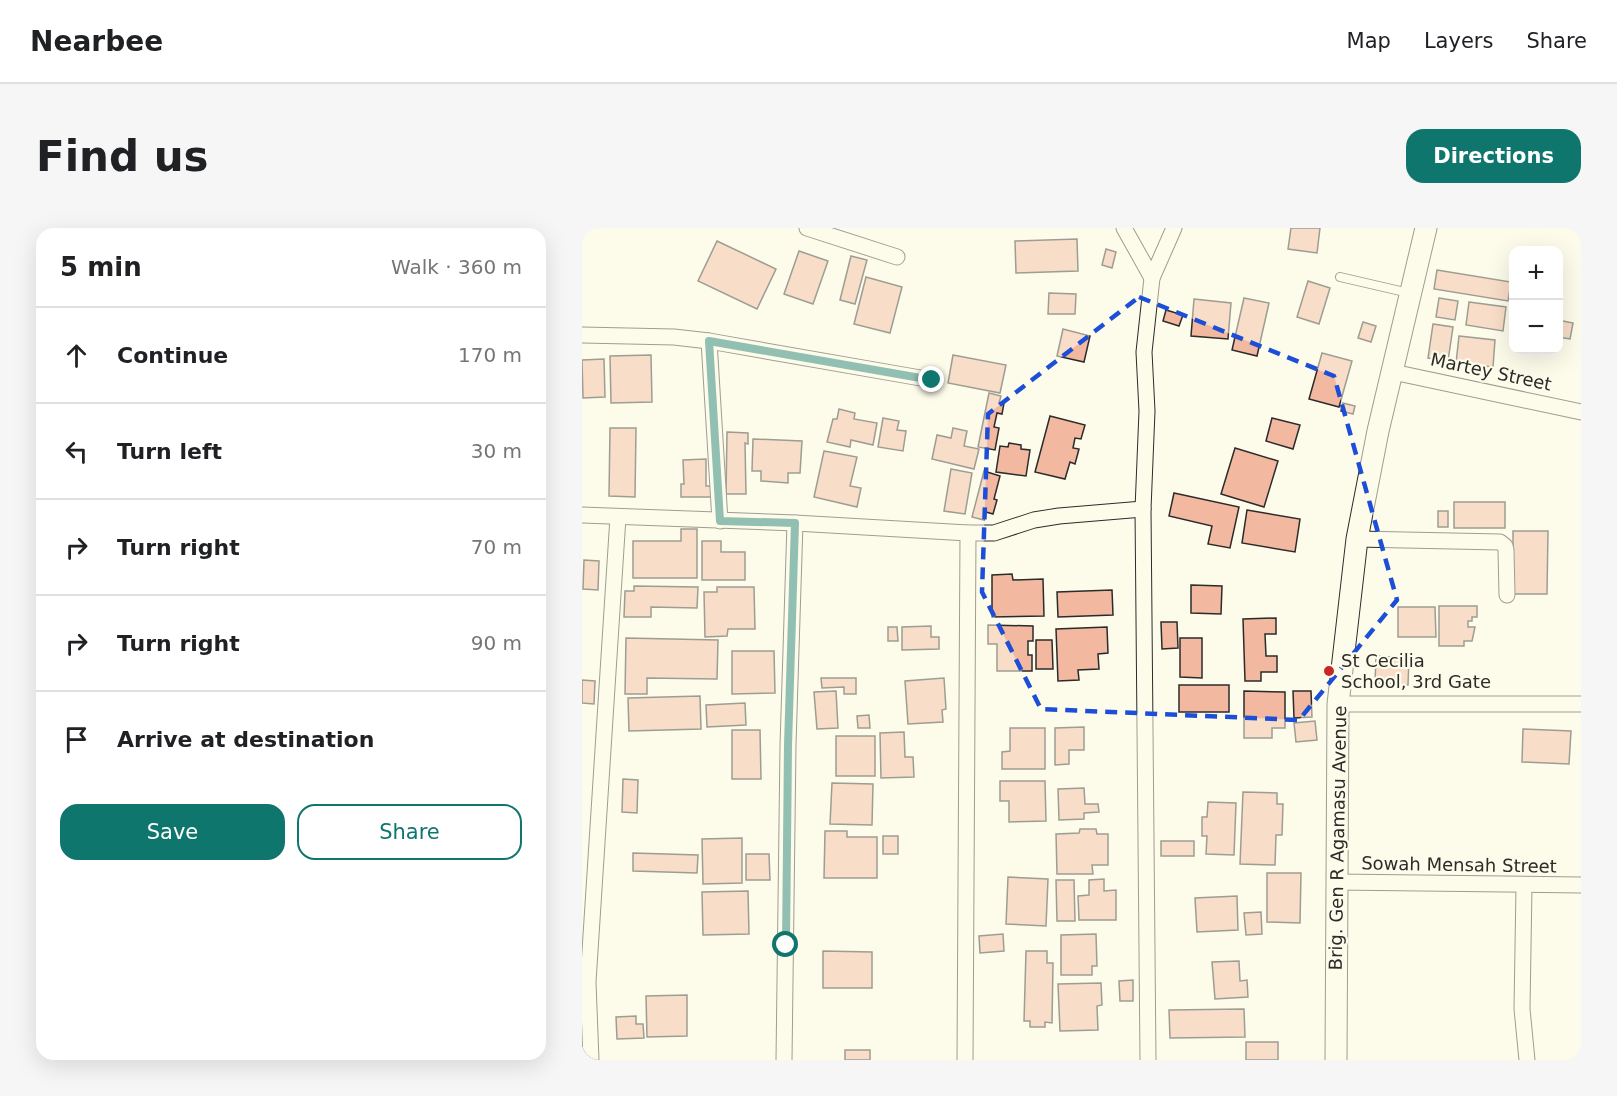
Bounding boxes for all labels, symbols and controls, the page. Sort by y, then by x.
text: Nearbee [30,25,163,58]
text: Map [1347,29,1391,53]
text: Layers [1424,29,1493,53]
text: Share [1526,29,1587,53]
button: Directions [1406,129,1581,183]
text: Find us [36,132,209,181]
map controls [1509,246,1563,354]
button: + [1509,246,1563,300]
text: 5 min [60,252,142,282]
text: Walk · 360 m [391,255,522,279]
button: − [1509,300,1563,354]
icon: ahead [60,339,93,372]
text: Continue [117,343,228,368]
text: 170 m [458,343,522,367]
street label: Martey Street [1429,348,1554,395]
route end [918,366,944,392]
icon: left [60,435,93,468]
text: Turn left [117,439,222,464]
text: 30 m [471,439,522,463]
icon: right [60,531,93,564]
text: Turn right [117,535,240,560]
text: 70 m [471,535,522,559]
icon: right [60,627,93,660]
text: Turn right [117,631,240,656]
text: 90 m [471,631,522,655]
place label: St Cecilia School, 3rd Gate [1341,650,1491,692]
marker: St Cecilia School, 3rd Gate [1322,664,1336,678]
street label: Brig. Gen R Agamasu Avenue [1325,705,1350,971]
icon: arrive [60,723,93,756]
text: Arrive at destination [117,727,374,752]
button: Save [60,804,285,860]
button: Share [297,804,522,860]
street label: Sowah Mensah Street [1361,852,1557,877]
route start [772,931,798,957]

